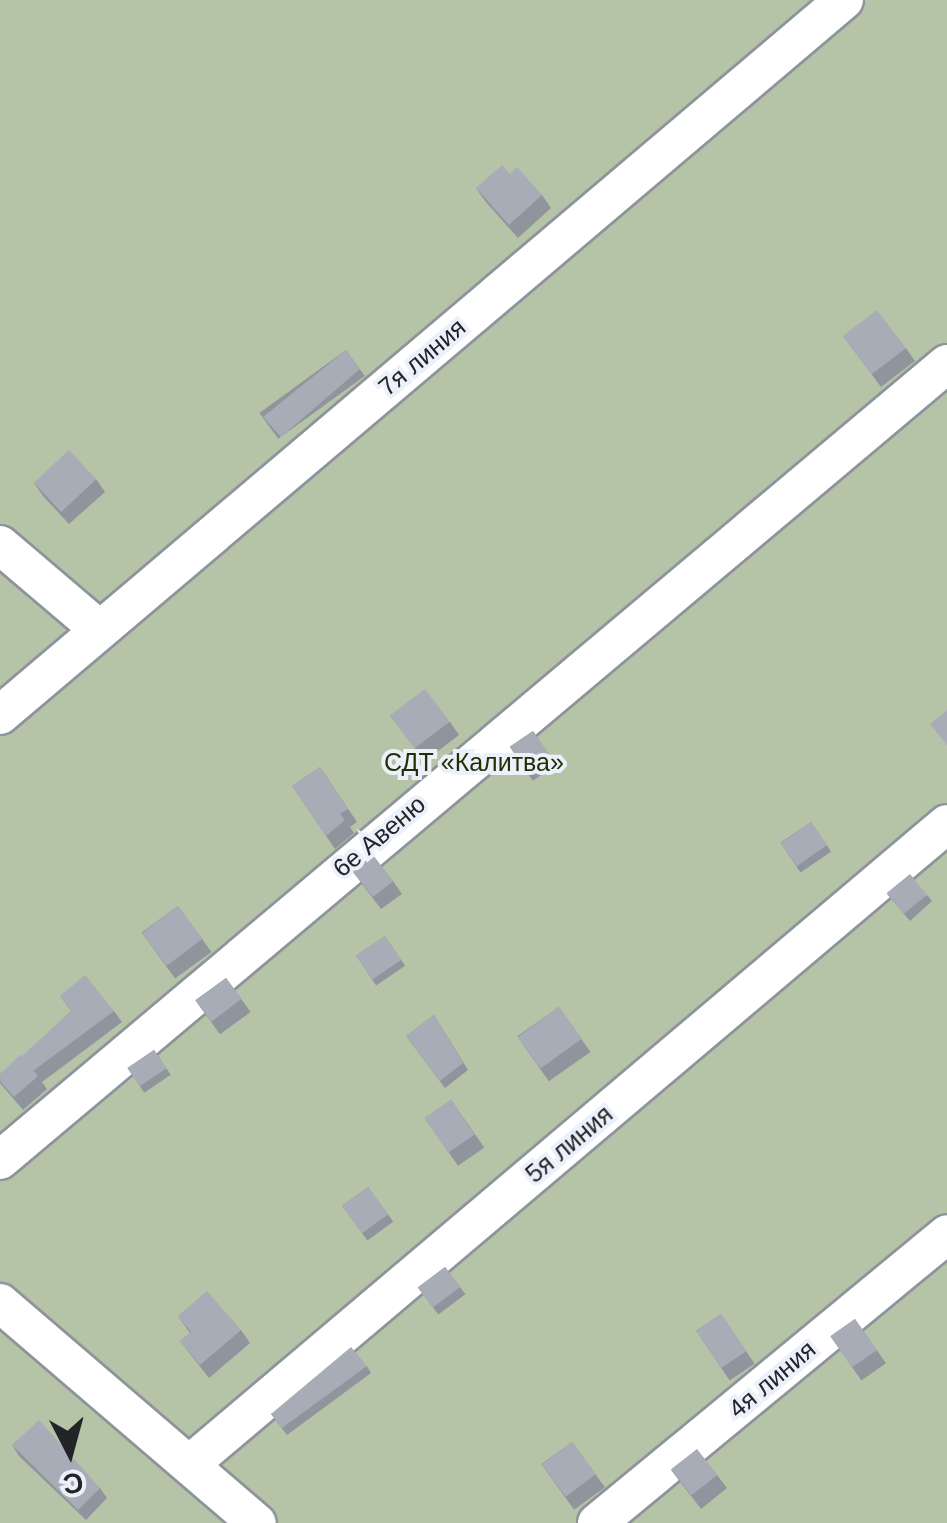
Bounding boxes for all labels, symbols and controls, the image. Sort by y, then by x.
street label: 7я линия [372,312,472,402]
park label: СДТ «Калитва» [384,747,564,777]
street label: 6е Авеню [327,789,431,883]
street label: 5я линия [519,1099,619,1189]
street label: 4я линия [722,1334,822,1424]
north arrow [20,1403,120,1503]
text: С [62,1467,85,1500]

